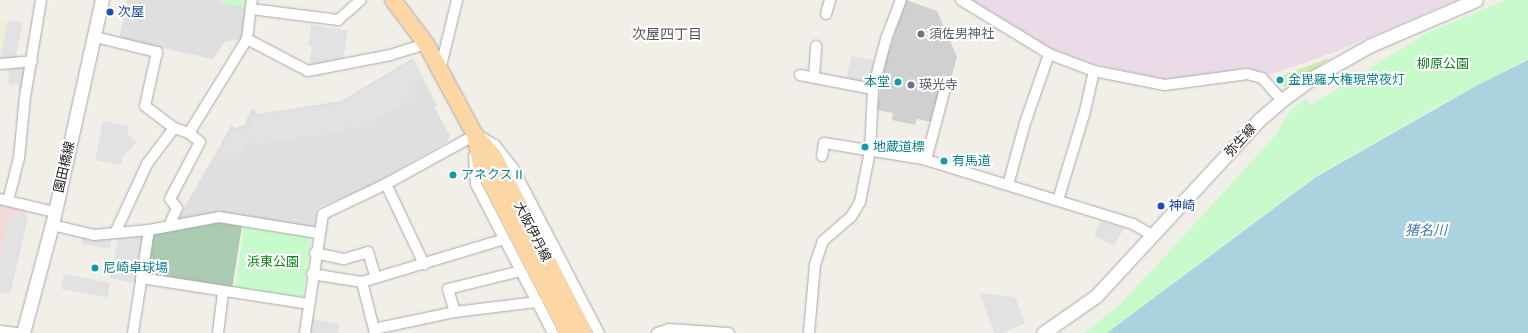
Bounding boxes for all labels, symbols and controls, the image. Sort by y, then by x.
place label: 次屋 [118,4,144,20]
marker: 次屋 [105,7,115,17]
place label: 須佐男神社 [929,26,994,42]
district label: 次屋四丁目 [632,27,702,43]
marker: 須佐男神社 [916,29,926,39]
park label: 柳原公園 [1417,56,1469,72]
place label: 金毘羅大権現常夜灯 [1288,72,1405,88]
place label: 本堂 [864,74,890,90]
marker: 金毘羅大権現常夜灯 [1275,75,1285,85]
marker: 本堂 [893,77,903,87]
place label: 瑛光寺 [919,77,958,93]
marker: 瑛光寺 [906,80,916,90]
street label: 弥生線 [1222,121,1260,161]
place label: 地蔵道標 [873,139,925,155]
street label: 園田橋線 [52,140,78,194]
marker: 地蔵道標 [860,142,870,152]
place label: 有馬道 [952,153,991,169]
marker: 有馬道 [939,156,949,166]
place label: アネクスⅡ [461,167,526,183]
marker: アネクスⅡ [448,170,458,180]
place label: 神崎 [1169,198,1195,214]
street label: 大阪伊丹線 [510,200,554,264]
marker: 神崎 [1156,201,1166,211]
water label: 猪名川 [1405,223,1447,239]
park label: 浜東公園 [247,254,299,270]
place label: 尼崎卓球場 [103,260,168,276]
marker: 尼崎卓球場 [90,263,100,273]

